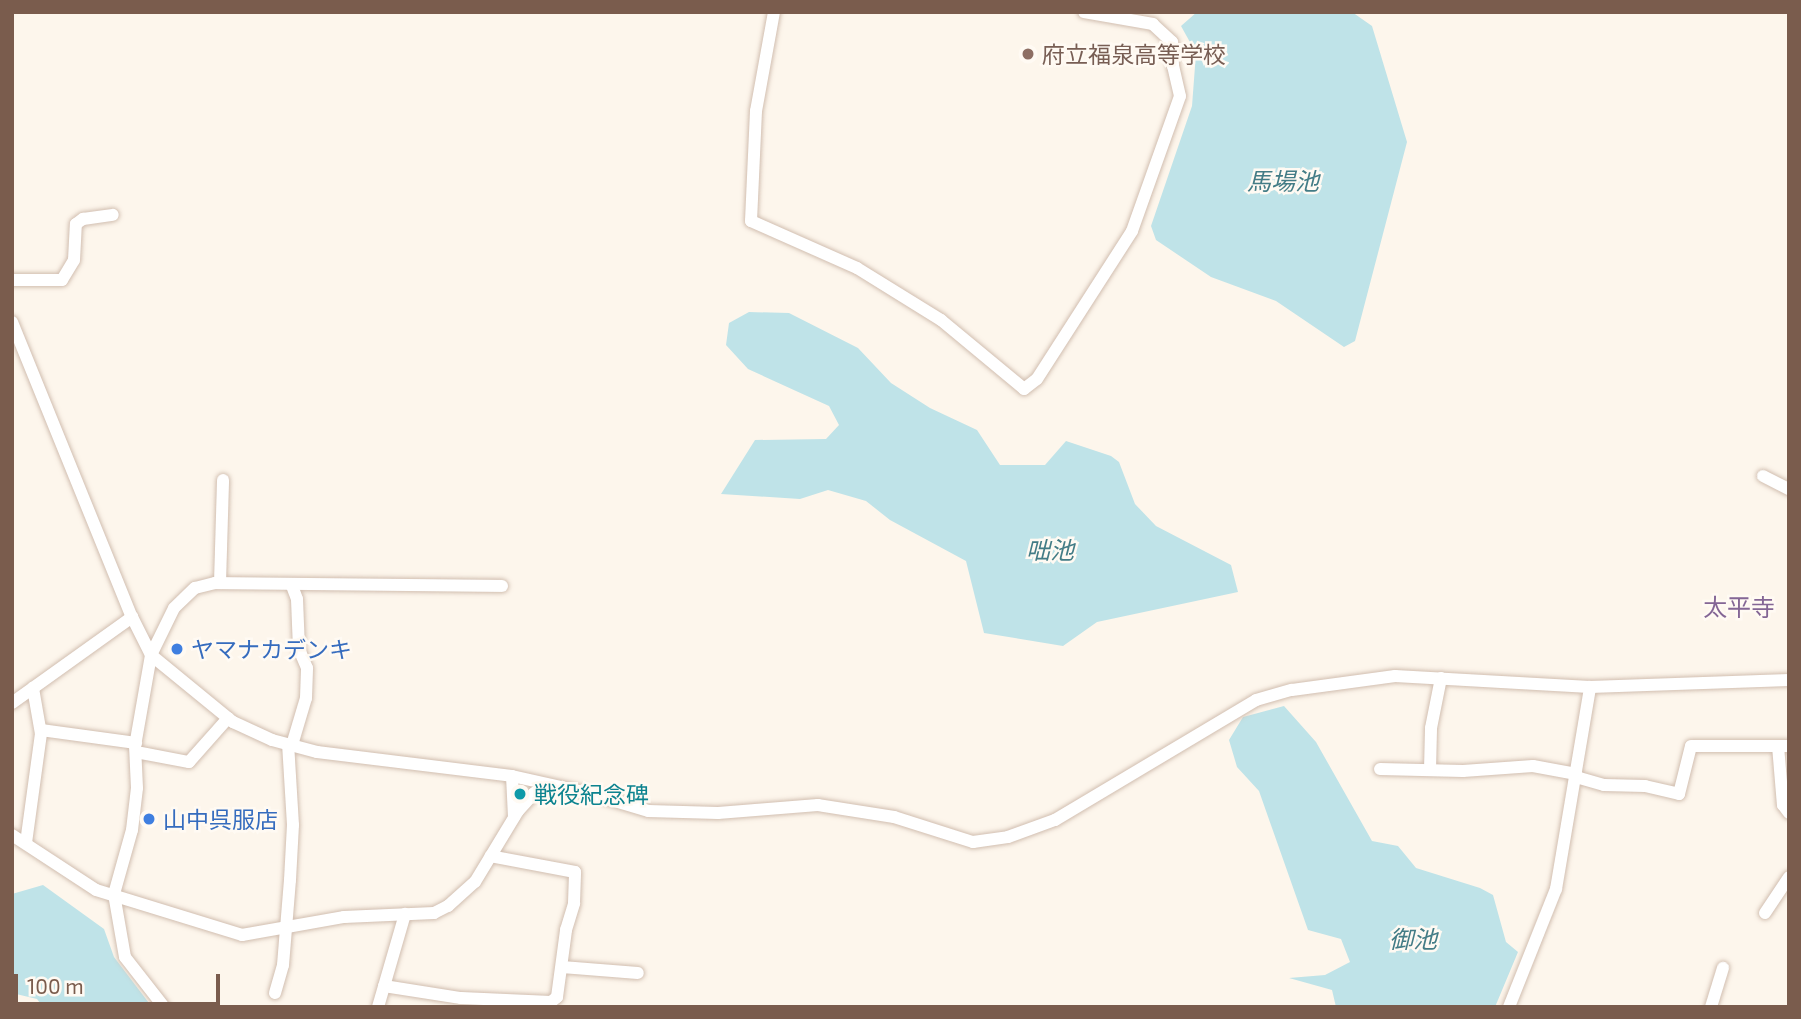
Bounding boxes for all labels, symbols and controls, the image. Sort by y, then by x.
place label: 府立福泉高等学校 [1042,40,1226,68]
marker: 府立福泉高等学校 [1020,46,1036,62]
water label: 馬場池 [1247,167,1319,195]
water label: 咄池 [1026,536,1074,564]
district label: 太平寺 [1703,593,1775,621]
place label: ヤマナカデンキ [191,635,352,663]
marker: ヤマナカデンキ [169,641,185,657]
place label: 戦役紀念碑 [534,780,649,808]
marker: 戦役紀念碑 [512,786,528,802]
place label: 山中呉服店 [163,805,278,833]
marker: 山中呉服店 [141,811,157,827]
water label: 御池 [1389,925,1437,953]
scale bar [18,960,224,1004]
text: 100 m [27,973,84,998]

